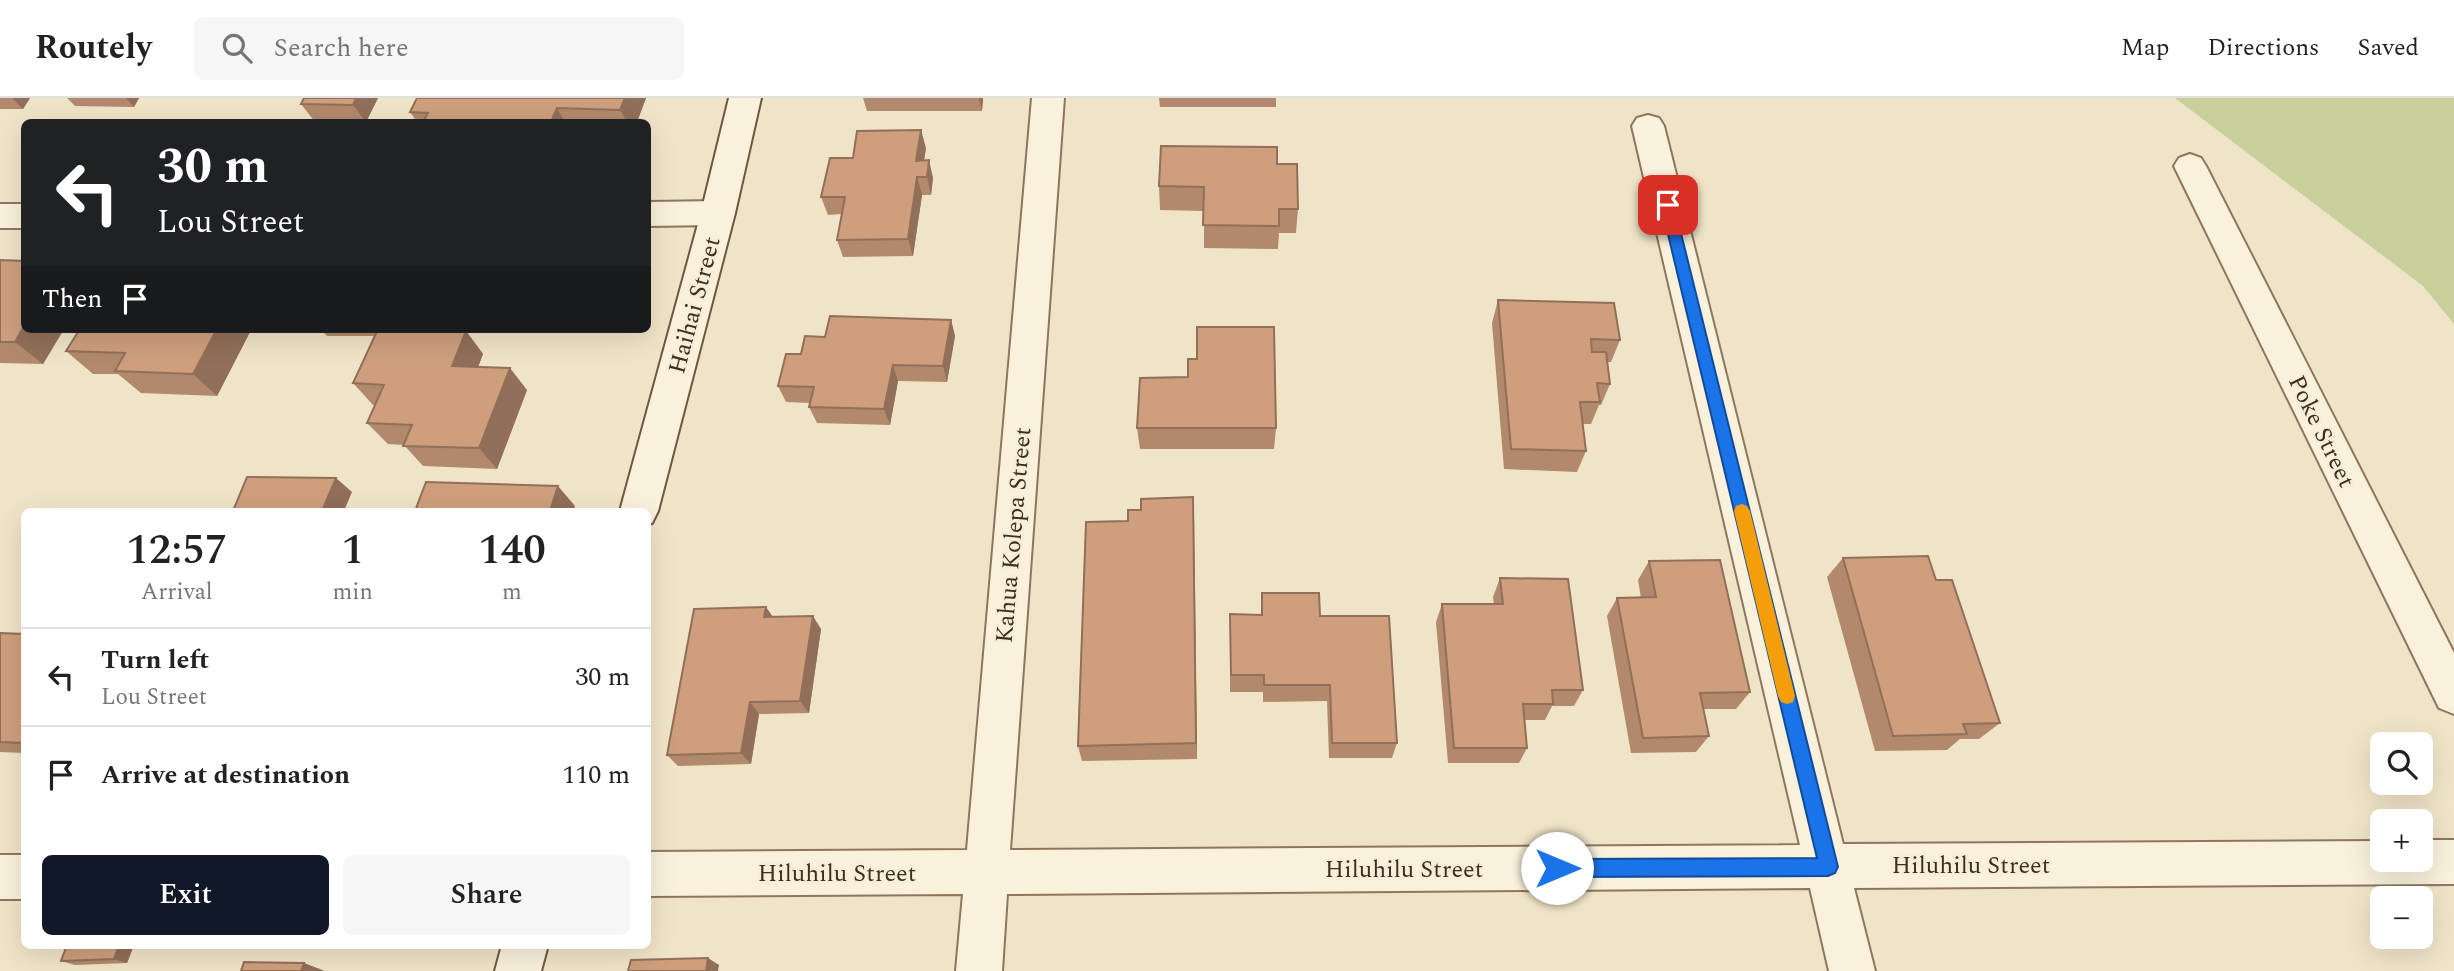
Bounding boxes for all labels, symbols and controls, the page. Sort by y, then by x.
search box [194,17,684,80]
text: Routely [35,23,152,73]
text: Search here [274,28,409,68]
icon: search [218,29,256,67]
text: Map [2121,30,2169,66]
text: Directions [2207,30,2319,66]
text: Saved [2357,30,2419,66]
text: 30 m [157,130,268,205]
icon: left [42,147,133,238]
pin [1638,175,1698,235]
icon: arrive [1649,186,1687,224]
text: Lou Street [157,198,304,247]
street label: Haihai Street [659,233,731,378]
text: Then [42,279,102,319]
icon: arrive [116,280,154,318]
street label: Poke Street [2278,369,2364,494]
street label: Kahua Kolepa Street [987,426,1041,644]
text: 12:57 [126,519,227,582]
text: 1 [341,519,364,582]
text: 140 [478,519,546,582]
text: Arrival [141,575,213,610]
text: min [333,575,373,610]
text: m [502,575,522,610]
text: Turn left [101,640,209,680]
text: 30 m [575,657,630,697]
icon: left [42,658,80,696]
text: Lou Street [101,680,207,715]
map controls [2370,732,2433,949]
button: search [2370,732,2433,795]
text: Arrive at destination [101,755,350,795]
text: 110 m [562,755,630,795]
icon: arrive [42,756,80,794]
button: + [2370,809,2433,872]
position arrow [1520,831,1594,905]
street label: Hiluhilu Street [1892,848,2050,884]
street label: Hiluhilu Street [1325,852,1483,888]
button: Exit [42,855,329,935]
button: Share [343,855,630,935]
street label: Hiluhilu Street [758,856,916,892]
button: − [2370,886,2433,949]

